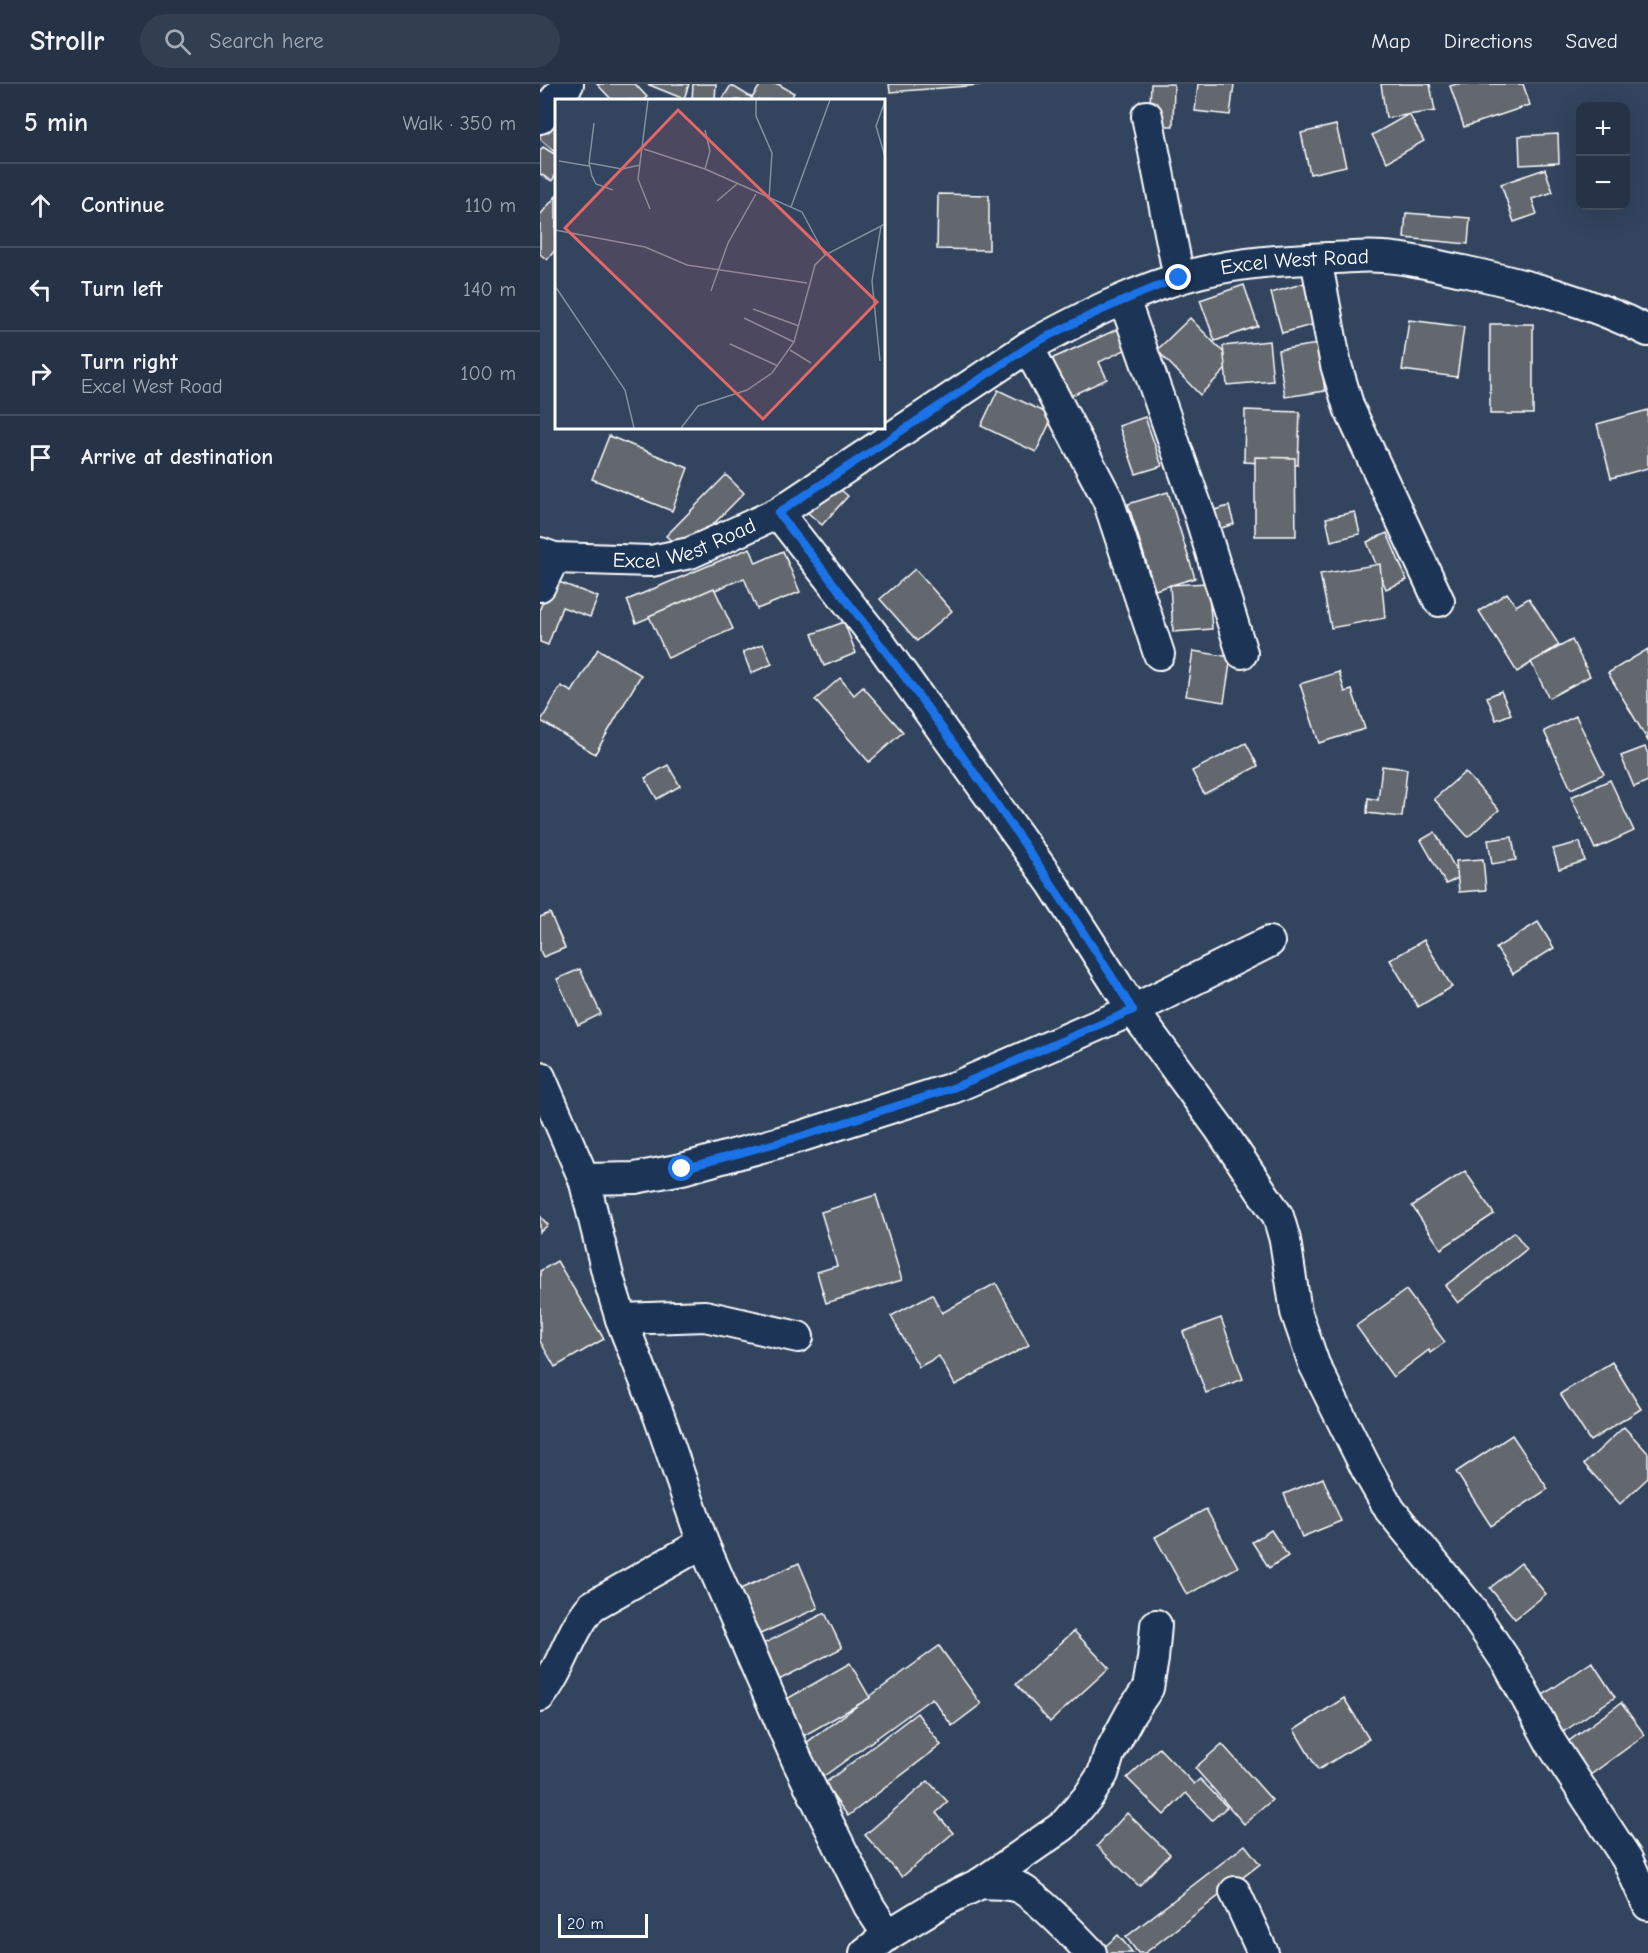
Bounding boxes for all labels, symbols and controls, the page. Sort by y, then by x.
search box [140,14,560,68]
text: Strollr [30,25,104,57]
icon: search [161,25,194,58]
text: Search here [209,28,324,54]
text: Map [1371,29,1411,53]
text: Directions [1444,29,1533,53]
text: Saved [1566,29,1618,53]
inset map [555,99,885,429]
map controls [1576,102,1630,210]
button: + [1576,102,1630,156]
text: 5 min [24,108,88,138]
text: Walk · 350 m [402,112,516,135]
button: − [1576,156,1630,210]
icon: ahead [24,189,57,222]
text: Continue [81,192,164,218]
text: 110 m [465,194,516,217]
street label: Excel West Road [1219,244,1369,280]
route end [1165,264,1191,290]
icon: left [24,273,57,306]
text: Turn left [81,276,163,302]
text: 140 m [463,278,516,301]
text: Turn right [81,349,178,375]
icon: right [24,357,57,390]
text: 100 m [461,362,516,385]
text: Excel West Road [81,375,223,398]
icon: arrive [24,441,57,474]
text: Arrive at destination [81,444,273,470]
street label: Excel West Road [612,513,759,573]
route start [668,1155,694,1181]
scale bar [558,1911,648,1938]
text: 20 m [567,1915,604,1933]

